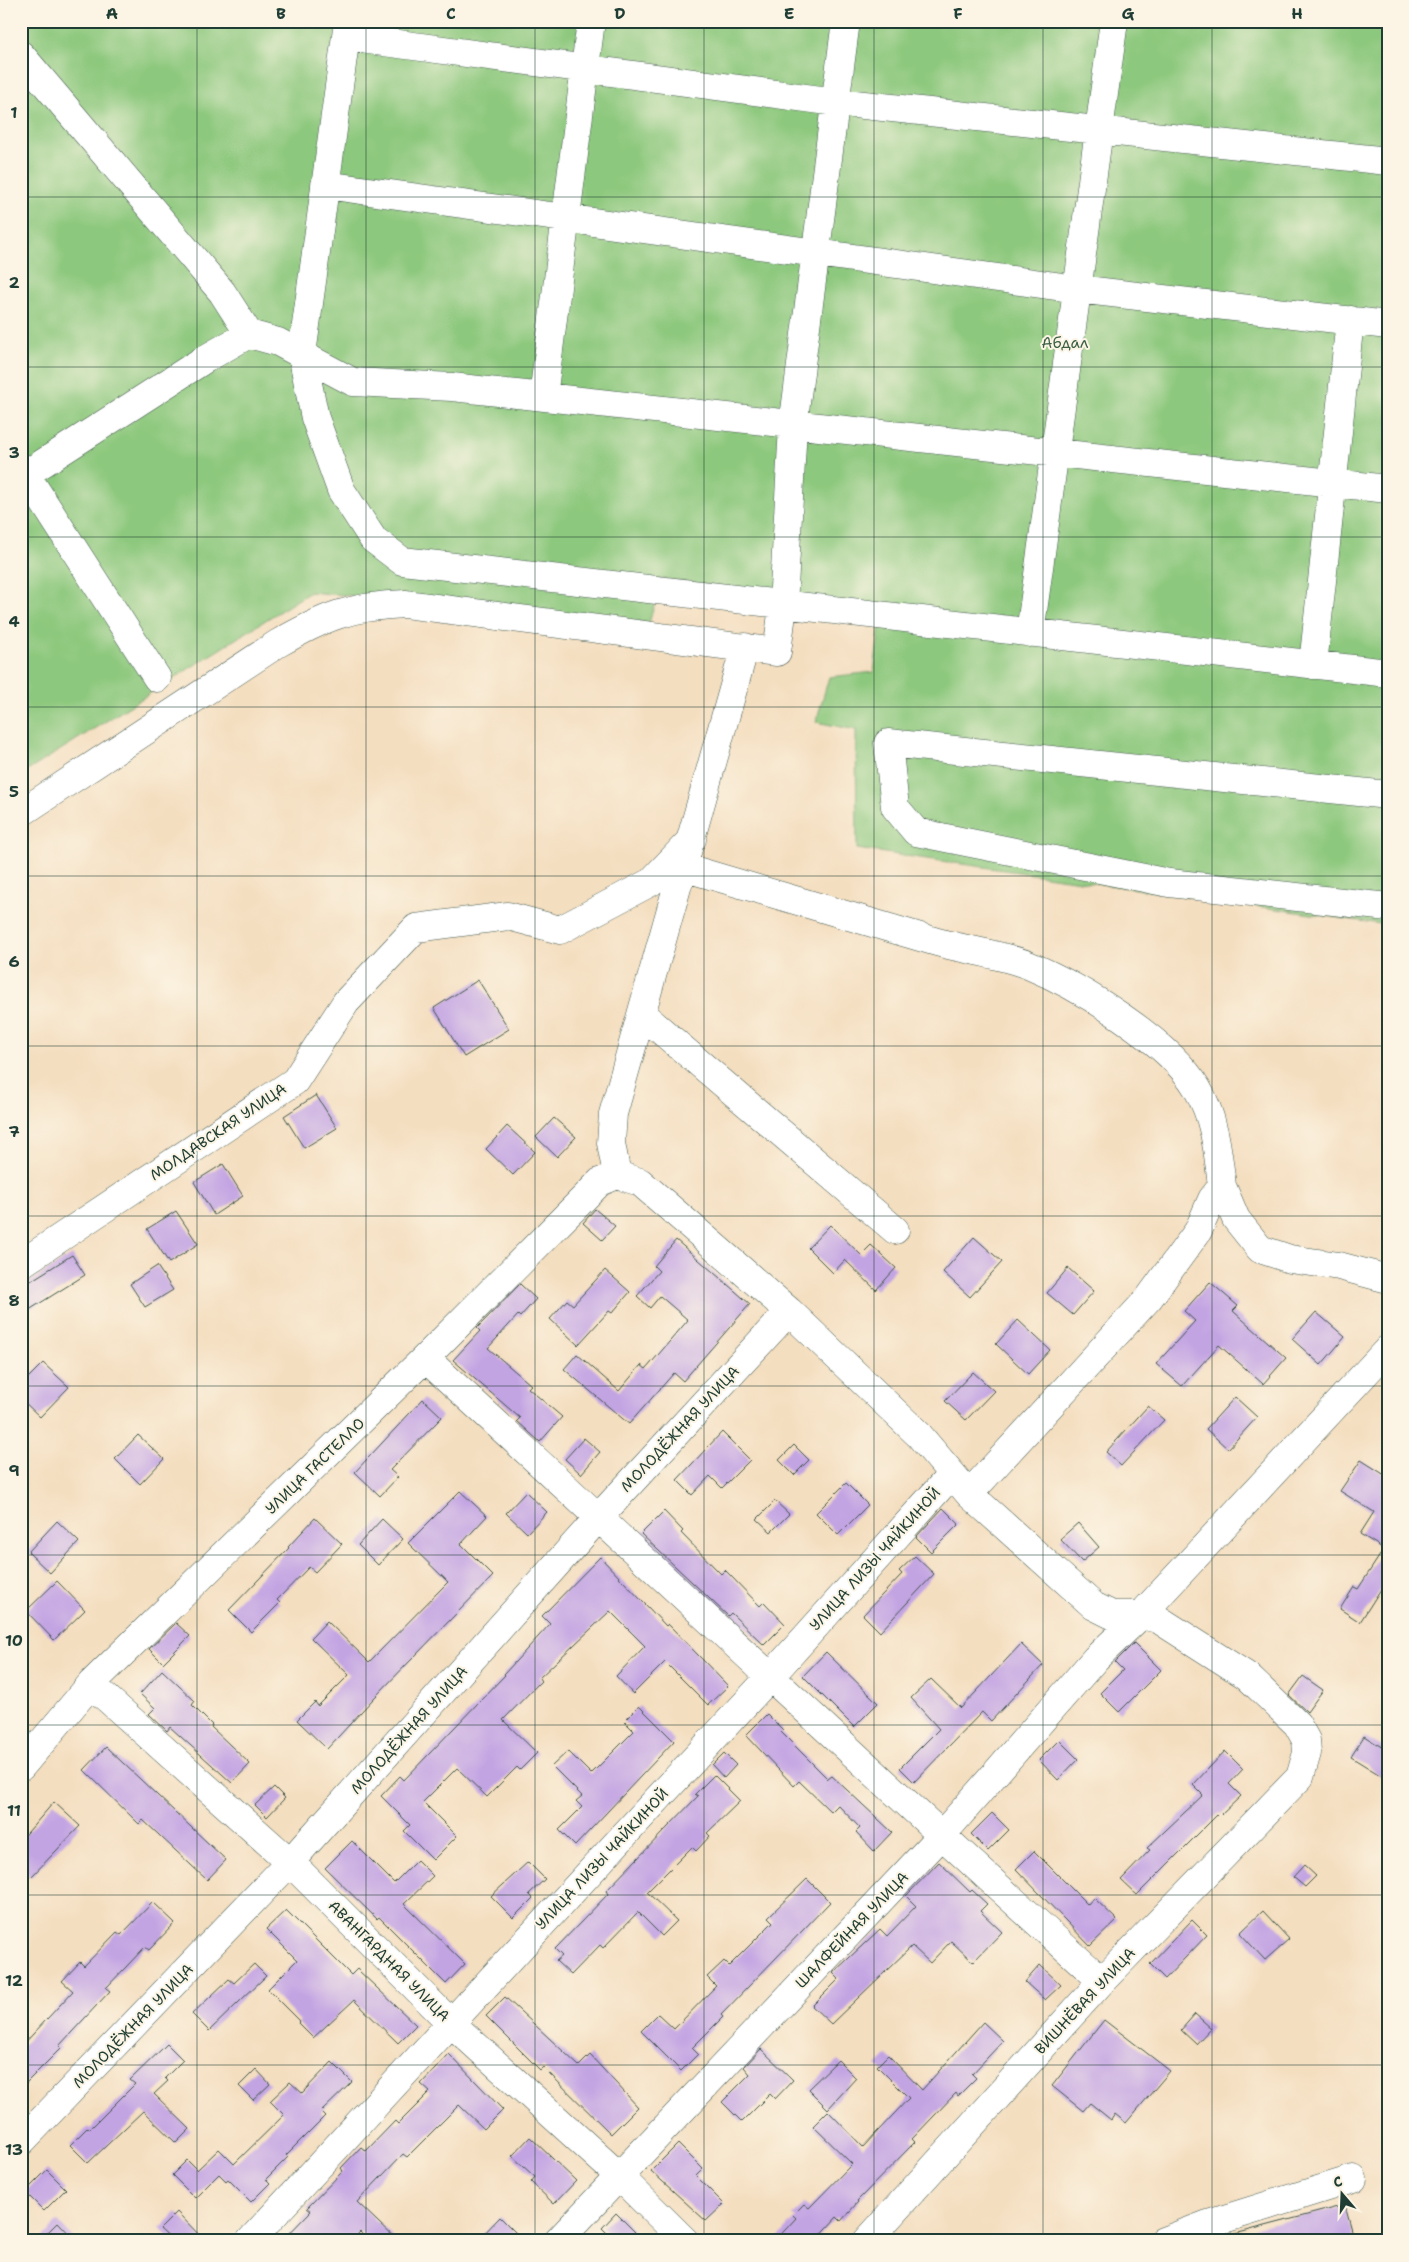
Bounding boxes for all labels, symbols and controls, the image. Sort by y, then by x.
text: A [106,3,118,24]
text: B [276,3,286,24]
text: C [446,3,456,24]
text: D [614,3,626,24]
text: E [784,3,794,24]
text: F [953,3,963,24]
text: G [1122,3,1135,24]
text: H [1291,3,1303,24]
text: 1 [10,102,18,123]
text: 2 [8,272,20,293]
park label: Абдал [1042,333,1089,353]
text: 3 [8,442,20,463]
text: 4 [8,611,20,632]
text: 5 [9,781,19,802]
text: 6 [8,951,20,972]
street label: МОЛДАВСКАЯ УЛИЦА [146,1079,290,1185]
text: 7 [8,1121,20,1142]
text: 8 [8,1290,20,1311]
street label: МОЛОДЁЖНАЯ УЛИЦА [616,1361,744,1496]
street label: УЛИЦА ГАСТЕЛЛО [261,1413,369,1519]
text: 9 [8,1460,20,1481]
street label: УЛИЦА ЛИЗЫ ЧАЙКИНОЙ [804,1482,945,1635]
text: 10 [5,1630,23,1651]
street label: МОЛОДЁЖНАЯ УЛИЦА [346,1662,472,1798]
street label: УЛИЦА ЛИЗЫ ЧАЙКИНОЙ [530,1783,673,1934]
text: 11 [7,1800,21,1821]
street label: ШАЛФЕЙНАЯ УЛИЦА [790,1867,913,1993]
street label: АВАНГАРДНАЯ УЛИЦА [324,1896,454,2026]
street label: ВИШНЁВАЯ УЛИЦА [1030,1943,1140,2059]
street label: МОЛОДЁЖНАЯ УЛИЦА [68,1959,198,2093]
text: 12 [5,1970,23,1991]
text: 13 [5,2139,23,2160]
north arrow [1316,2170,1366,2220]
text: С [1331,2172,1345,2192]

